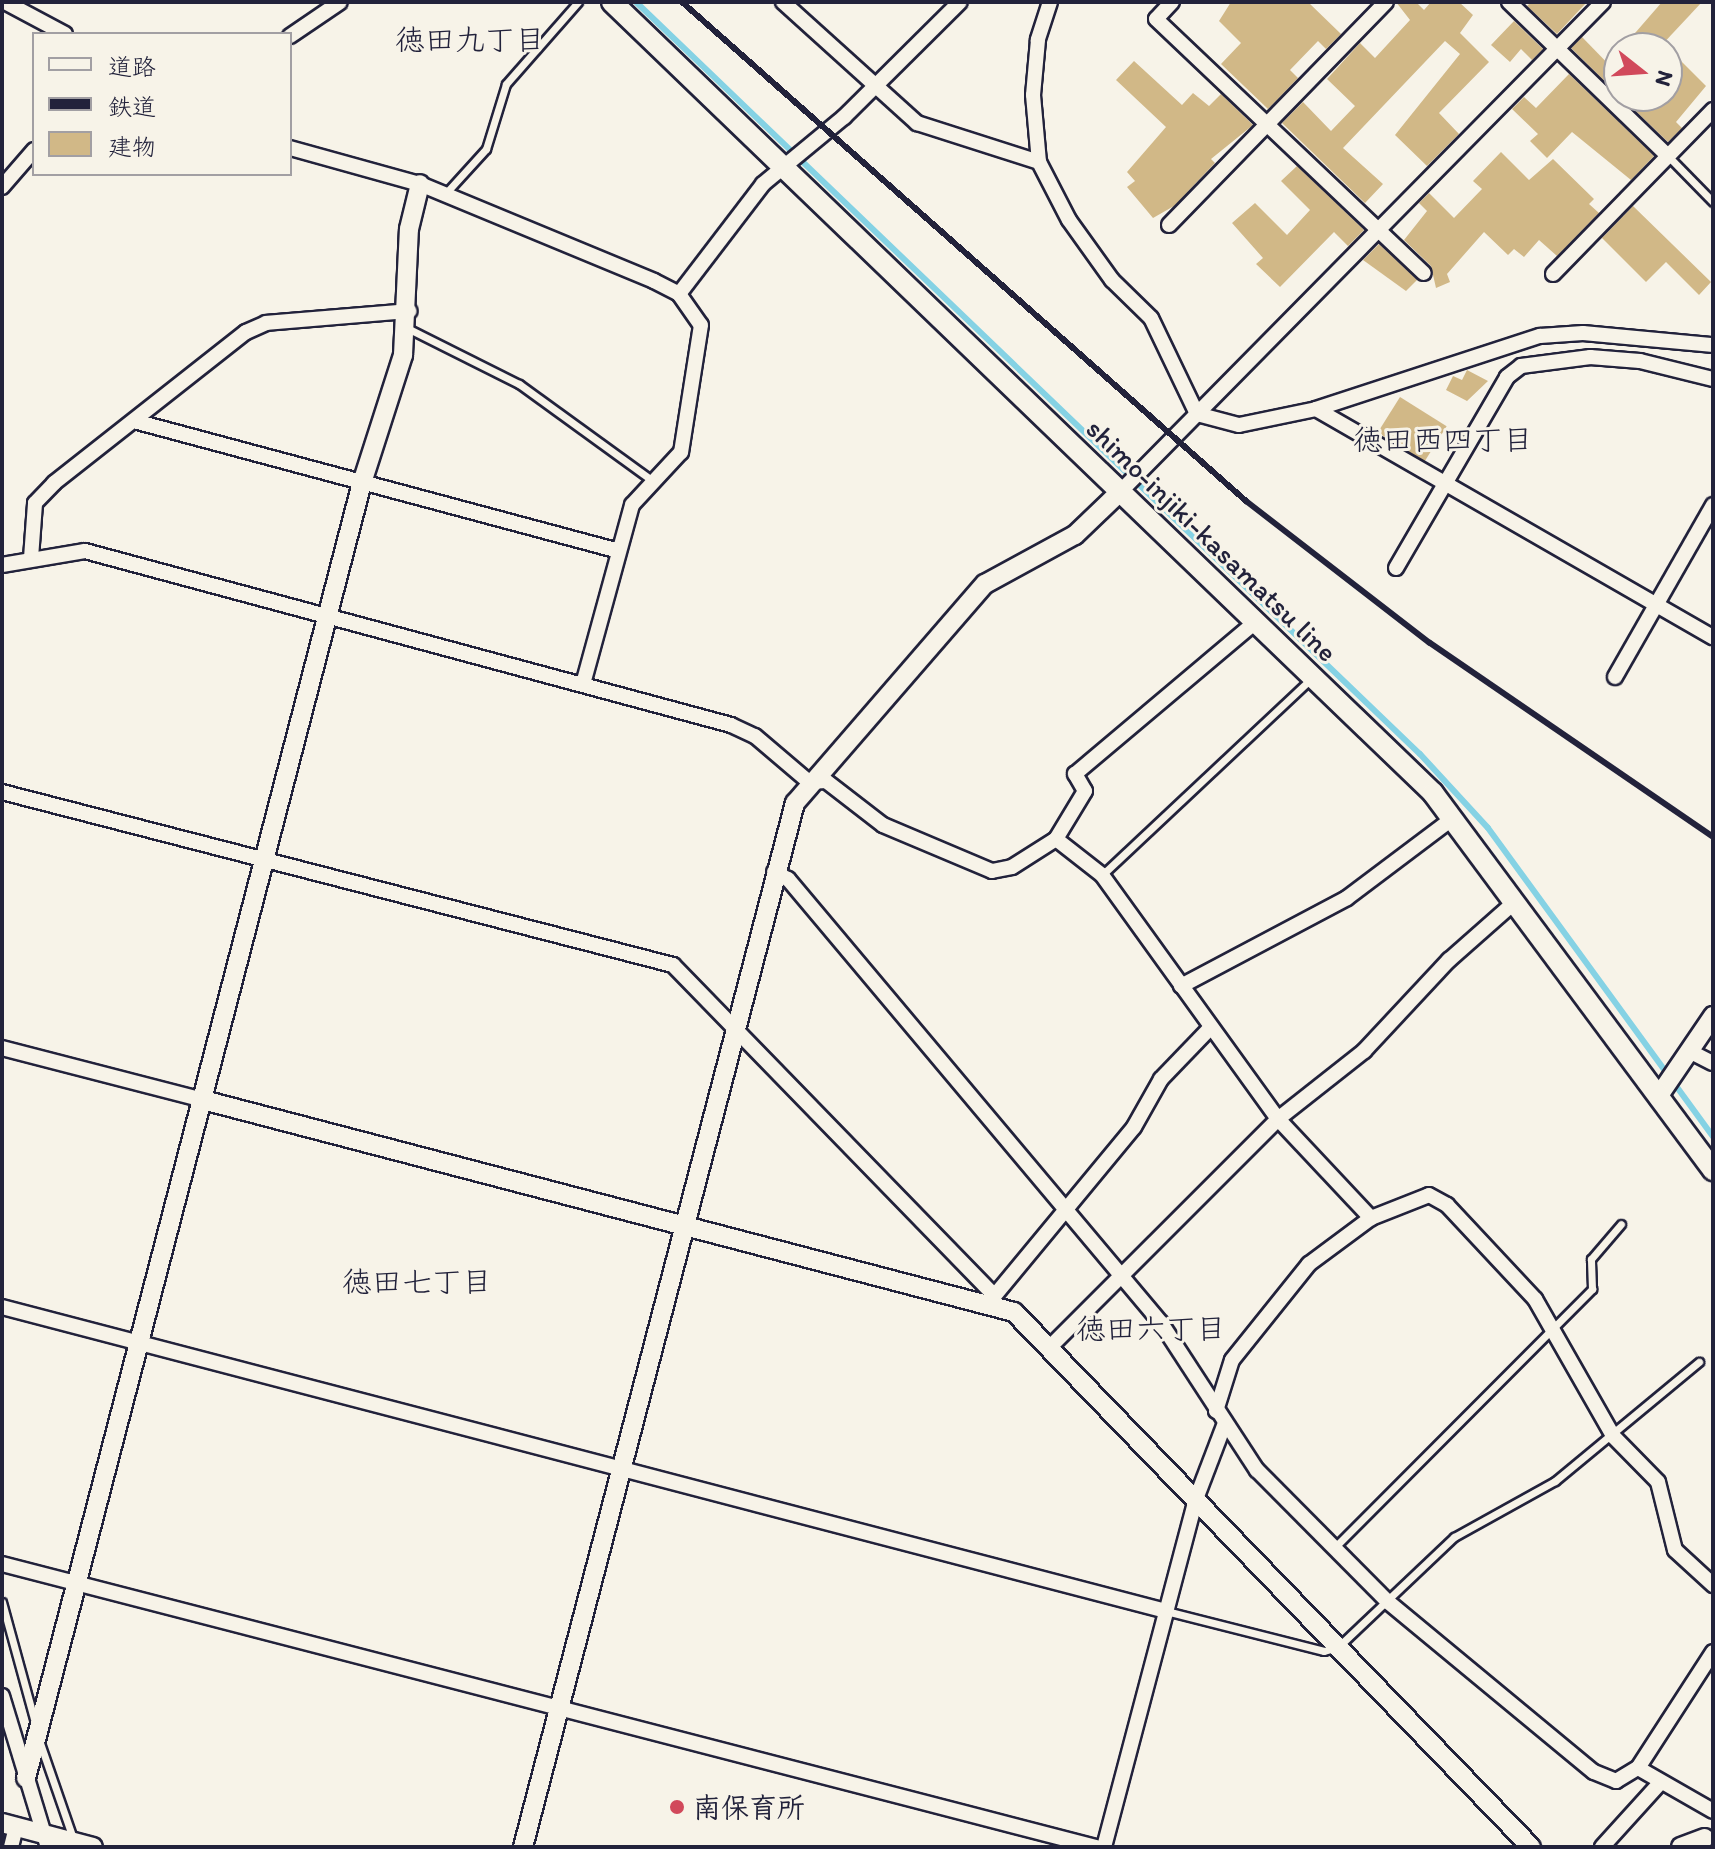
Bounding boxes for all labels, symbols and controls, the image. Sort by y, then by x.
district label: 徳田九丁目 [395,22,545,58]
legend [32,32,292,176]
north arrow [1603,32,1683,112]
text: 道路 [108,52,156,81]
text: N [1649,68,1680,90]
text: 鉄道 [108,92,156,121]
text: 建物 [108,132,156,161]
street label: shimo-injiki-kasamatsu line [1080,412,1344,668]
district label: 徳田西四丁目 [1353,422,1533,458]
district label: 徳田七丁目 [342,1264,492,1300]
district label: 徳田六丁目 [1076,1311,1226,1347]
place label: 南保育所 [693,1790,805,1824]
marker: 南保育所 [668,1798,686,1816]

